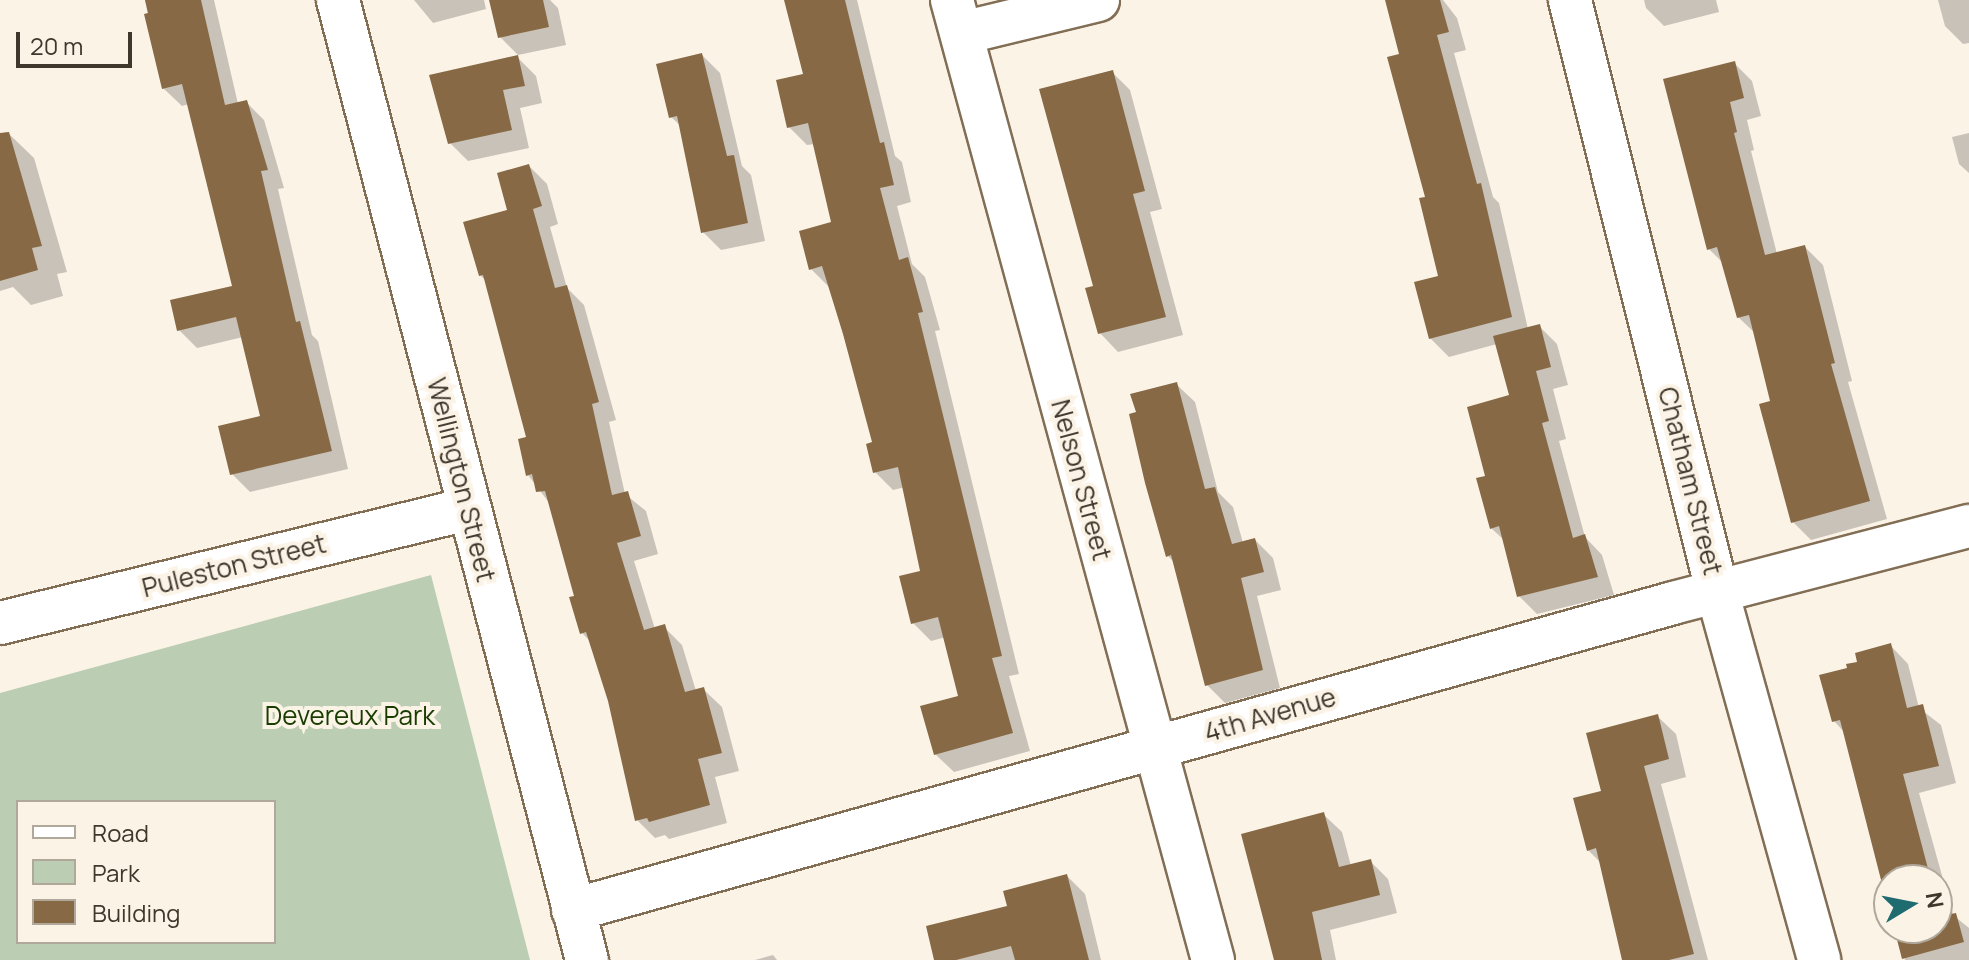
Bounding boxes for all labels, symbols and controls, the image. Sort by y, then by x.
scale bar [20,16,136,66]
text: 20 m [30,29,83,62]
street label: Wellington Street [421,375,501,585]
street label: Chatham Street [1652,384,1728,578]
street label: Nelson Street [1045,396,1117,564]
street label: Puleston Street [139,528,329,604]
street label: 4th Avenue [1201,681,1339,749]
park label: Devereux Park [265,700,435,732]
legend [16,800,276,944]
text: Road [92,816,149,849]
text: Park [92,856,140,889]
north arrow [1873,864,1953,944]
text: N [1919,890,1951,911]
text: Building [92,896,180,929]

